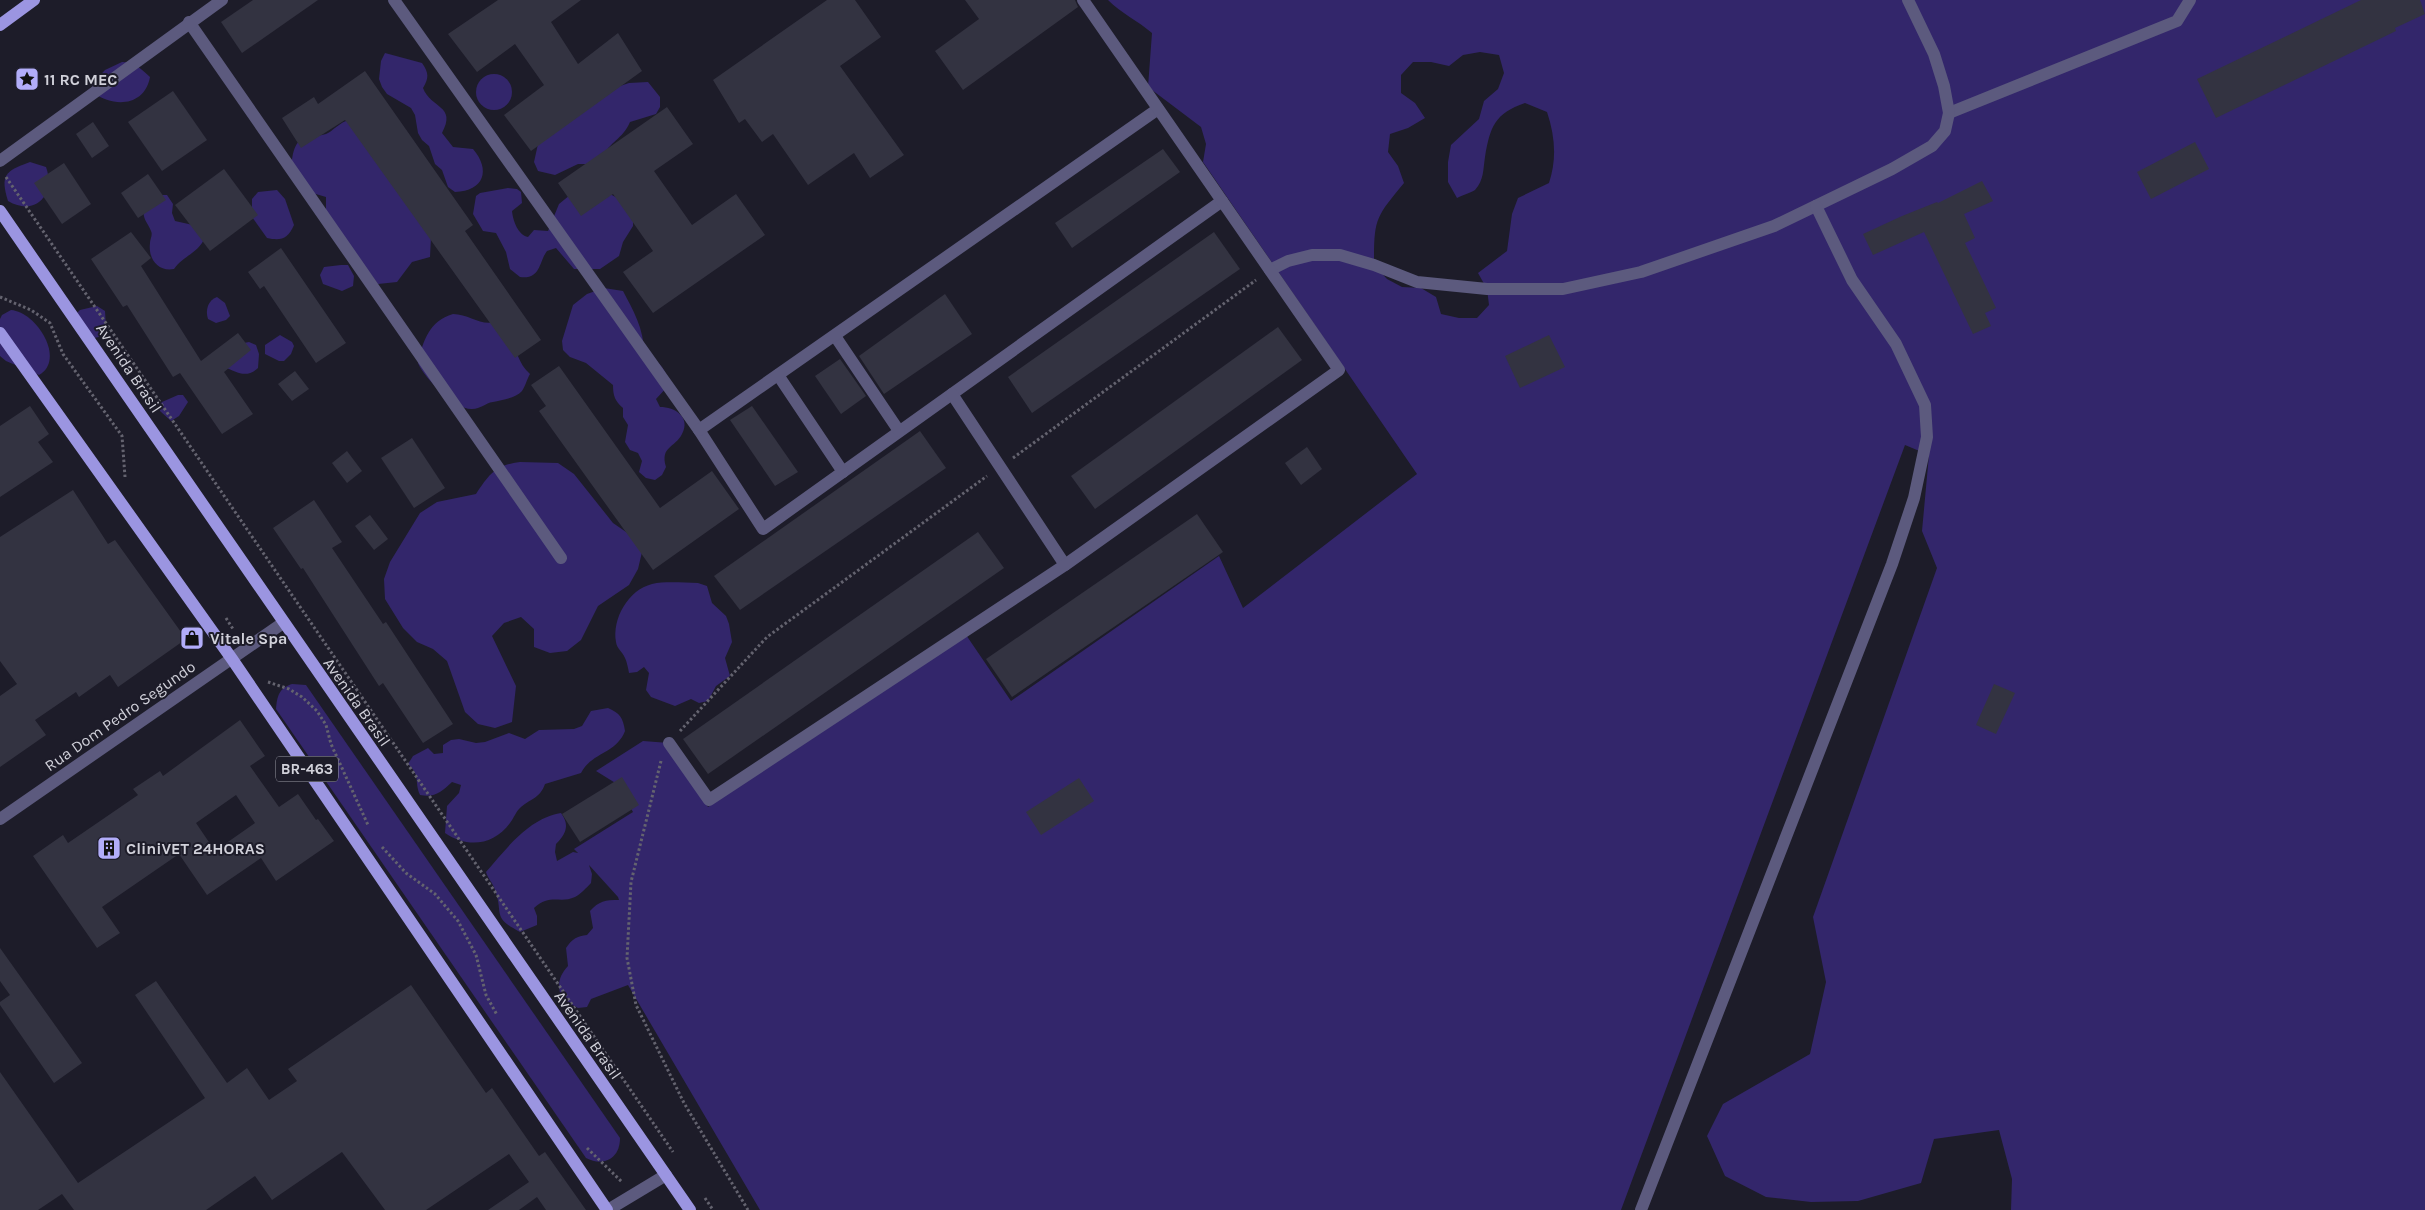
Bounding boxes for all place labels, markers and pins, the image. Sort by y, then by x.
place icon: 11 RC MEC [14,66,40,92]
place label: 11 RC MEC [44,70,117,89]
shop icon: Vitale Spa [179,625,205,651]
place label: Vitale Spa [210,629,287,648]
building icon: CliniVET 24HORAS [96,835,122,861]
place label: CliniVET 24HORAS [126,839,265,858]

